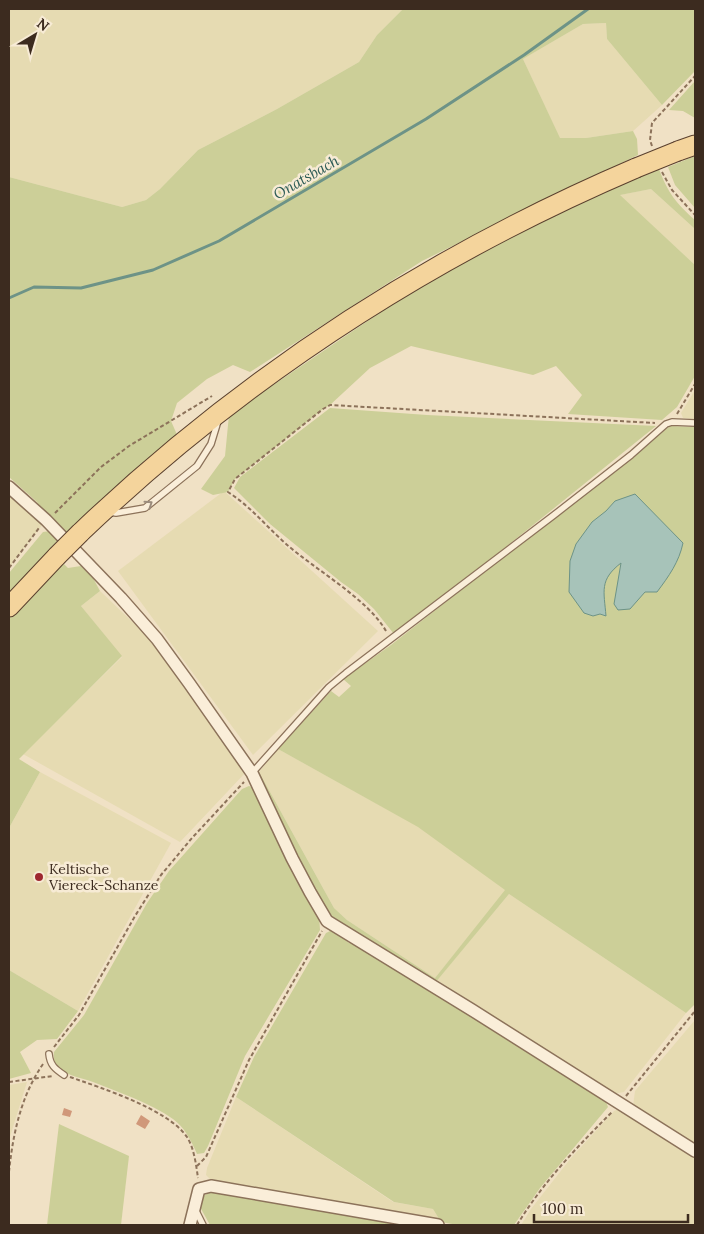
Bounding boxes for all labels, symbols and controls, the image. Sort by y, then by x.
north arrow [10,10,60,60]
text: N [33,14,53,35]
water label: Onatsbach [270,150,343,203]
one-way arrow [143,501,153,510]
place label: Keltische Viereck-Schanze [48,860,159,894]
marker: Keltische Viereck-Schanze [33,871,45,883]
scale bar [534,1192,688,1224]
text: 100 m [542,1199,583,1218]

